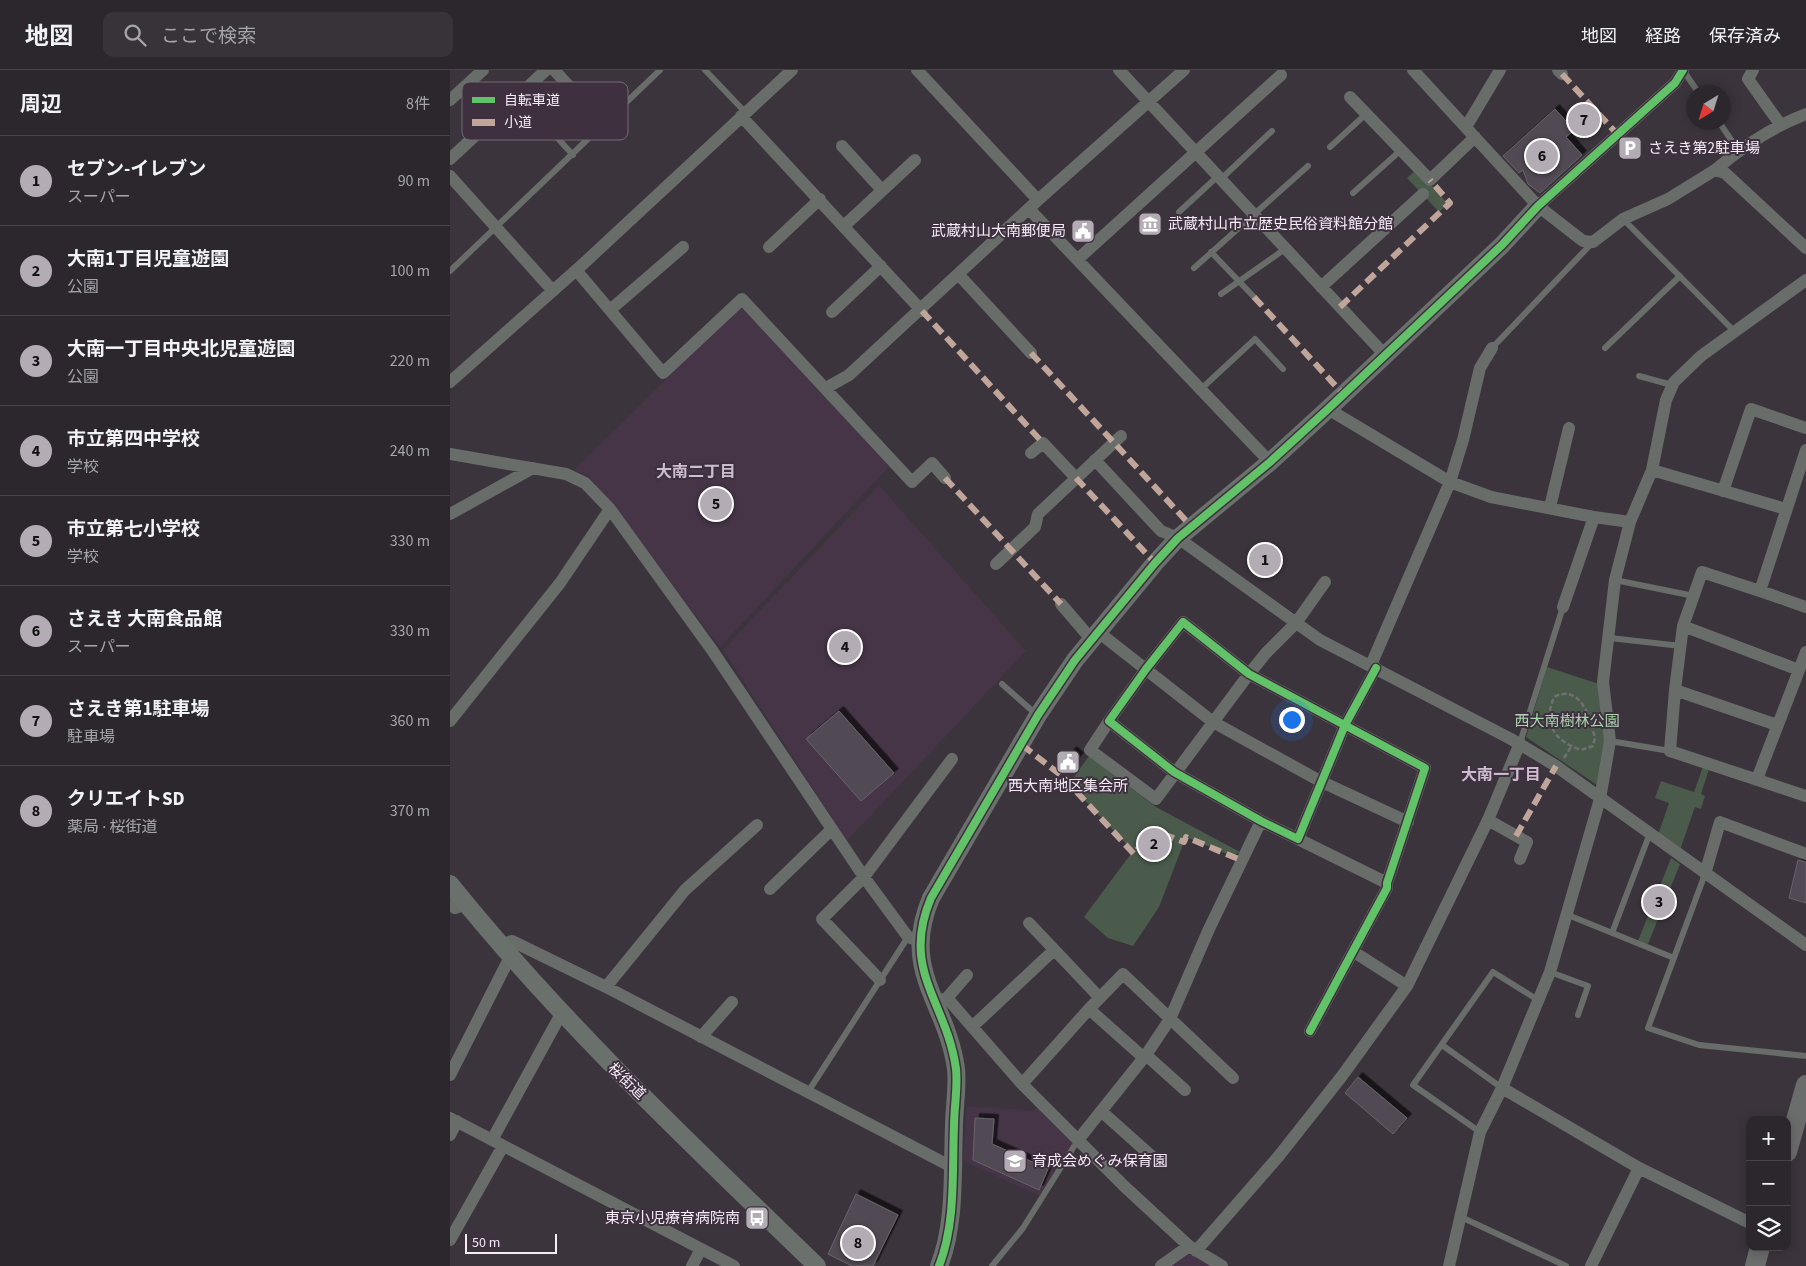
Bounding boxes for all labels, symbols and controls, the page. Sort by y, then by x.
search box [103,12,453,57]
text: 地図 [25,19,73,54]
icon: search [121,21,149,49]
text: ここで検索 [161,23,256,50]
text: 地図 [1581,24,1617,49]
text: 経路 [1645,24,1681,49]
text: 保存済み [1709,24,1781,49]
legend [462,82,628,140]
north arrow [1686,85,1731,130]
text: 周辺 [20,89,62,119]
text: 自転車道 [504,91,560,111]
text: 8件 [406,93,430,115]
pin: 7 [1568,101,1600,139]
text: 小道 [504,113,532,133]
parking icon: さえき第2駐車場 [1617,135,1643,161]
pin: 6 [1526,137,1558,175]
place label: さえき第2駐車場 [1648,138,1760,159]
text: セブン-イレブン [67,156,206,183]
text: 1 [32,170,40,192]
text: 90 m [398,170,430,192]
text: スーパー [67,186,131,208]
museum icon: 武蔵村山市立歴史民俗資料館分館 [1137,211,1163,237]
place label: 武蔵村山市立歴史民俗資料館分館 [1168,214,1393,235]
public building icon: 武蔵村山大南郵便局 [1070,218,1096,244]
place label: 武蔵村山大南郵便局 [931,221,1066,242]
text: 大南1丁目児童遊園 [67,246,229,273]
text: 2 [32,260,40,282]
text: 100 m [390,260,430,282]
text: 公園 [67,276,99,298]
text: 大南一丁目中央北児童遊園 [67,336,295,363]
text: 3 [32,350,40,372]
text: 220 m [390,350,430,372]
text: 公園 [67,366,99,388]
text: 市立第四中学校 [67,426,200,453]
text: 4 [32,440,40,462]
text: 240 m [390,440,430,462]
text: 学校 [67,456,99,478]
district label: 大南二丁目 [656,461,736,483]
pin: 5 [700,485,732,523]
text: 市立第七小学校 [67,516,200,543]
text: 5 [32,530,40,552]
text: 330 m [390,530,430,552]
pin: 1 [1249,541,1281,579]
text: 学校 [67,546,99,568]
text: さえき 大南食品館 [67,606,222,633]
text: 6 [32,620,40,642]
text: 330 m [390,620,430,642]
pin: 4 [829,628,861,666]
text: スーパー [67,636,131,658]
text: さえき第1駐車場 [67,696,209,723]
your location [1279,707,1305,733]
text: 7 [32,710,40,732]
text: 360 m [390,710,430,732]
park label: 西大南樹林公園 [1514,711,1620,732]
text: 駐車場 [67,726,115,748]
public building icon: 西大南地区集会所 [1055,749,1081,775]
district label: 大南一丁目 [1461,764,1541,786]
place label: 西大南地区集会所 [1008,776,1128,797]
text: クリエイトSD [67,786,185,813]
text: 8 [32,800,40,822]
text: 370 m [390,800,430,822]
text: 薬局 · 桜街道 [67,816,157,838]
pin: 2 [1138,825,1170,863]
pin: 3 [1643,883,1675,921]
street label: 桜街道 [603,1058,650,1105]
map controls [1746,1116,1791,1251]
button: + [1746,1116,1791,1161]
school or university icon: 育成会めぐみ保育園 [1002,1148,1028,1174]
place label: 育成会めぐみ保育園 [1032,1151,1167,1172]
button: − [1746,1161,1791,1206]
bus stop icon: 東京小児療育病院南 [744,1205,770,1231]
button: layers [1746,1206,1791,1251]
place label: 東京小児療育病院南 [605,1208,740,1229]
pin: 8 [842,1224,874,1262]
scale bar [465,1231,558,1254]
text: 50 m [472,1233,500,1253]

